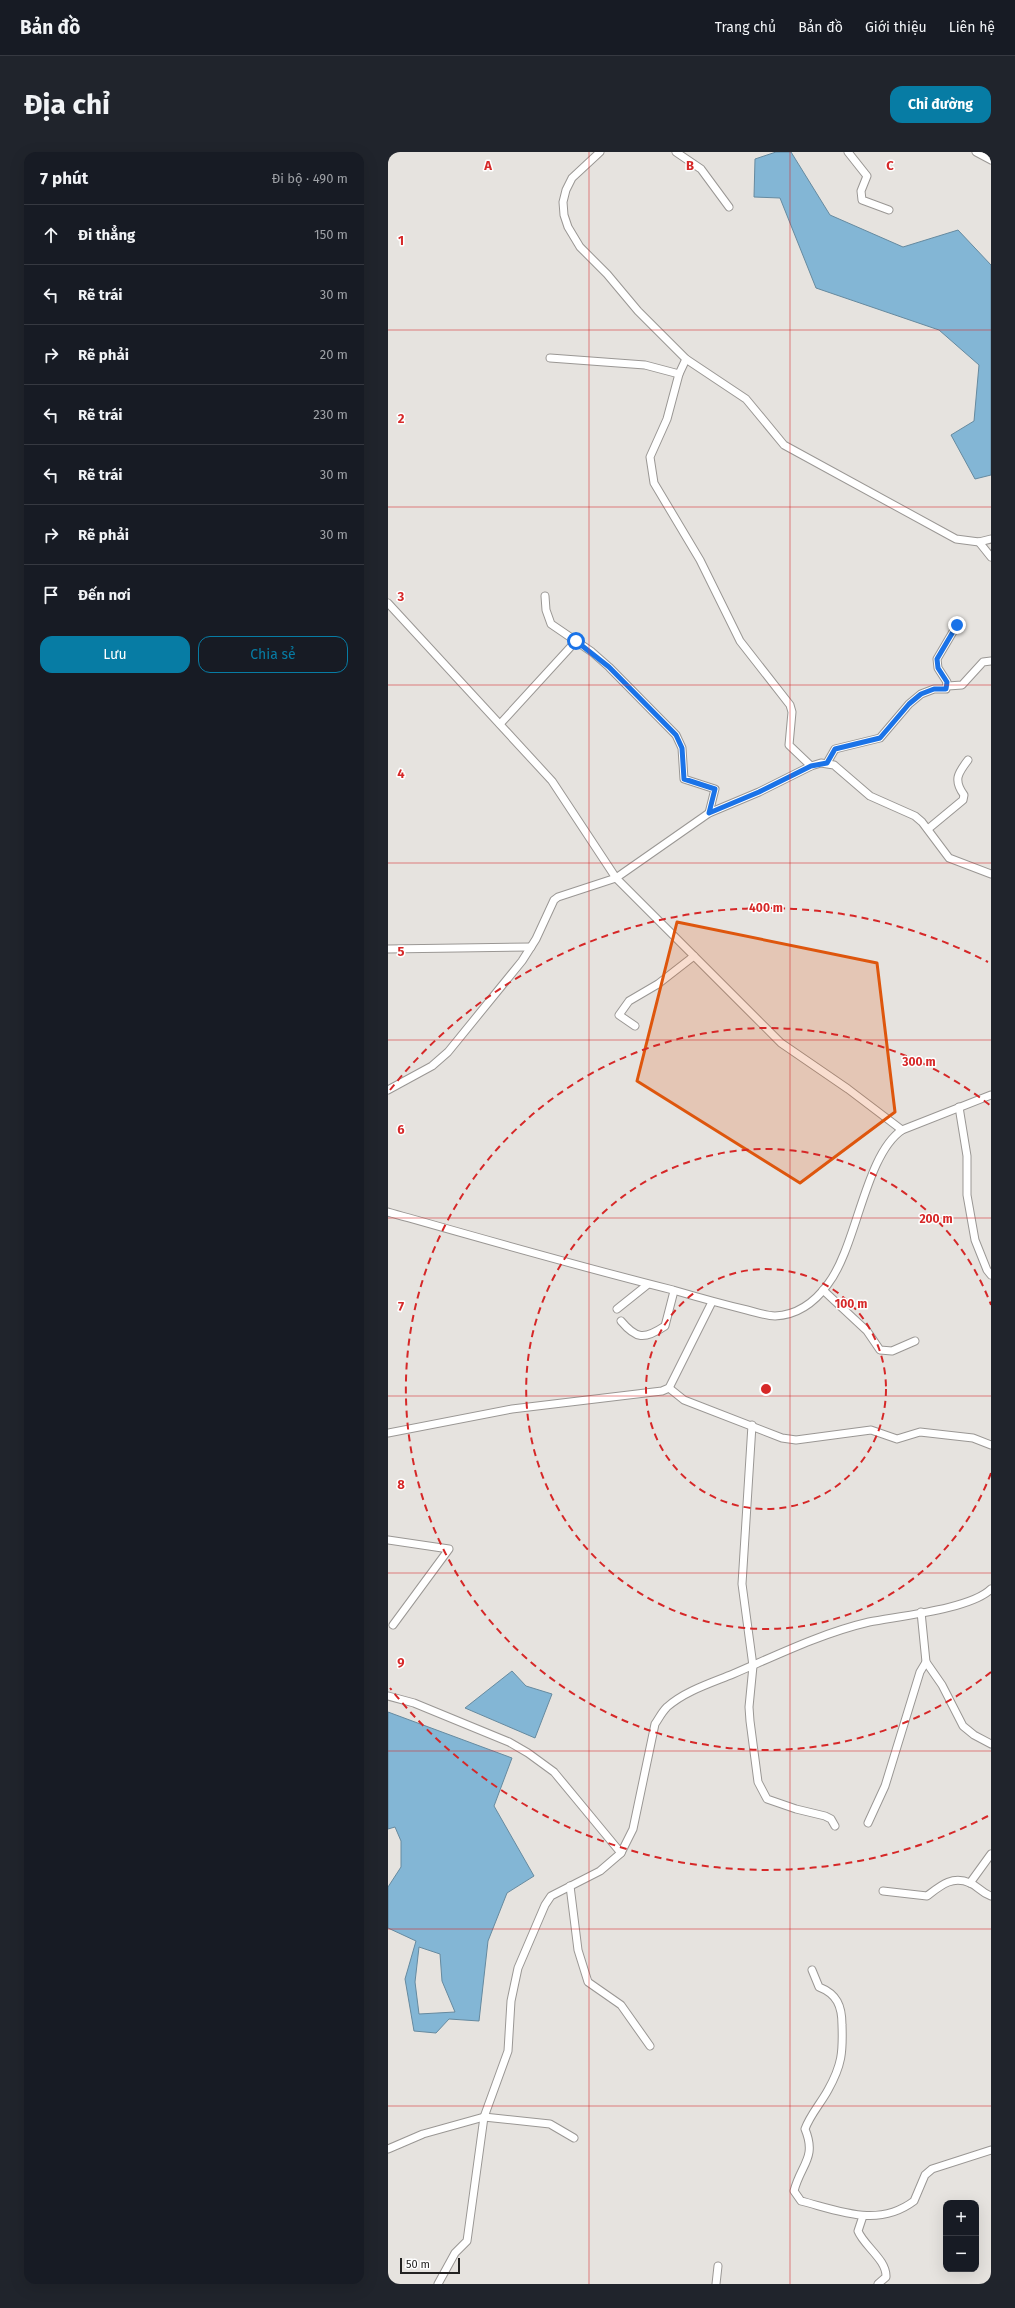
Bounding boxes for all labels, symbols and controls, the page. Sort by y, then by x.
text: Bản đồ [20,16,80,39]
text: Trang chủ [715,19,776,36]
text: Bản đồ [798,19,843,36]
text: Giới thiệu [865,19,927,36]
text: Liên hệ [949,19,995,36]
button: Chỉ đường [890,86,991,123]
text: Địa chỉ [24,88,110,121]
text: A [483,158,492,173]
text: B [686,158,694,173]
text: C [886,158,894,173]
text: 7 phút [40,168,88,189]
text: Đi bộ · 490 m [272,171,348,186]
icon: ahead [40,224,62,246]
text: Đi thẳng [78,226,135,244]
text: 150 m [314,227,348,242]
text: 1 [398,233,404,248]
icon: left [40,284,62,306]
text: Rẽ trái [78,286,123,304]
text: 30 m [320,287,348,302]
icon: right [40,344,62,366]
text: Rẽ phải [78,346,129,364]
text: 20 m [320,347,348,362]
icon: left [40,404,62,426]
text: Rẽ trái [78,406,123,424]
text: 230 m [313,407,348,422]
text: 2 [398,411,405,426]
icon: left [40,464,62,486]
text: Rẽ trái [78,466,123,484]
text: 30 m [320,467,348,482]
icon: right [40,524,62,546]
text: Rẽ phải [78,526,129,544]
text: 30 m [320,527,348,542]
icon: arrive [40,584,62,606]
text: Đến nơi [78,586,131,604]
text: 3 [397,589,405,604]
route end [948,616,966,634]
route start [567,632,585,650]
button: Lưu [40,636,190,673]
button: Chia sẻ [198,636,348,673]
text: 4 [397,766,405,781]
text: 400 m [749,901,783,915]
text: 5 [398,944,405,959]
text: 300 m [901,1055,936,1069]
text: 6 [397,1122,405,1137]
text: 200 m [919,1212,953,1226]
text: 100 m [835,1297,867,1311]
text: 7 [398,1299,404,1314]
centre of rings [759,1382,773,1396]
text: 8 [397,1477,405,1492]
text: 9 [397,1655,405,1670]
map controls [943,2200,979,2272]
button: + [943,2200,979,2236]
button: − [943,2236,979,2272]
scale bar [400,2256,460,2275]
text: 50 m [406,2258,430,2271]

